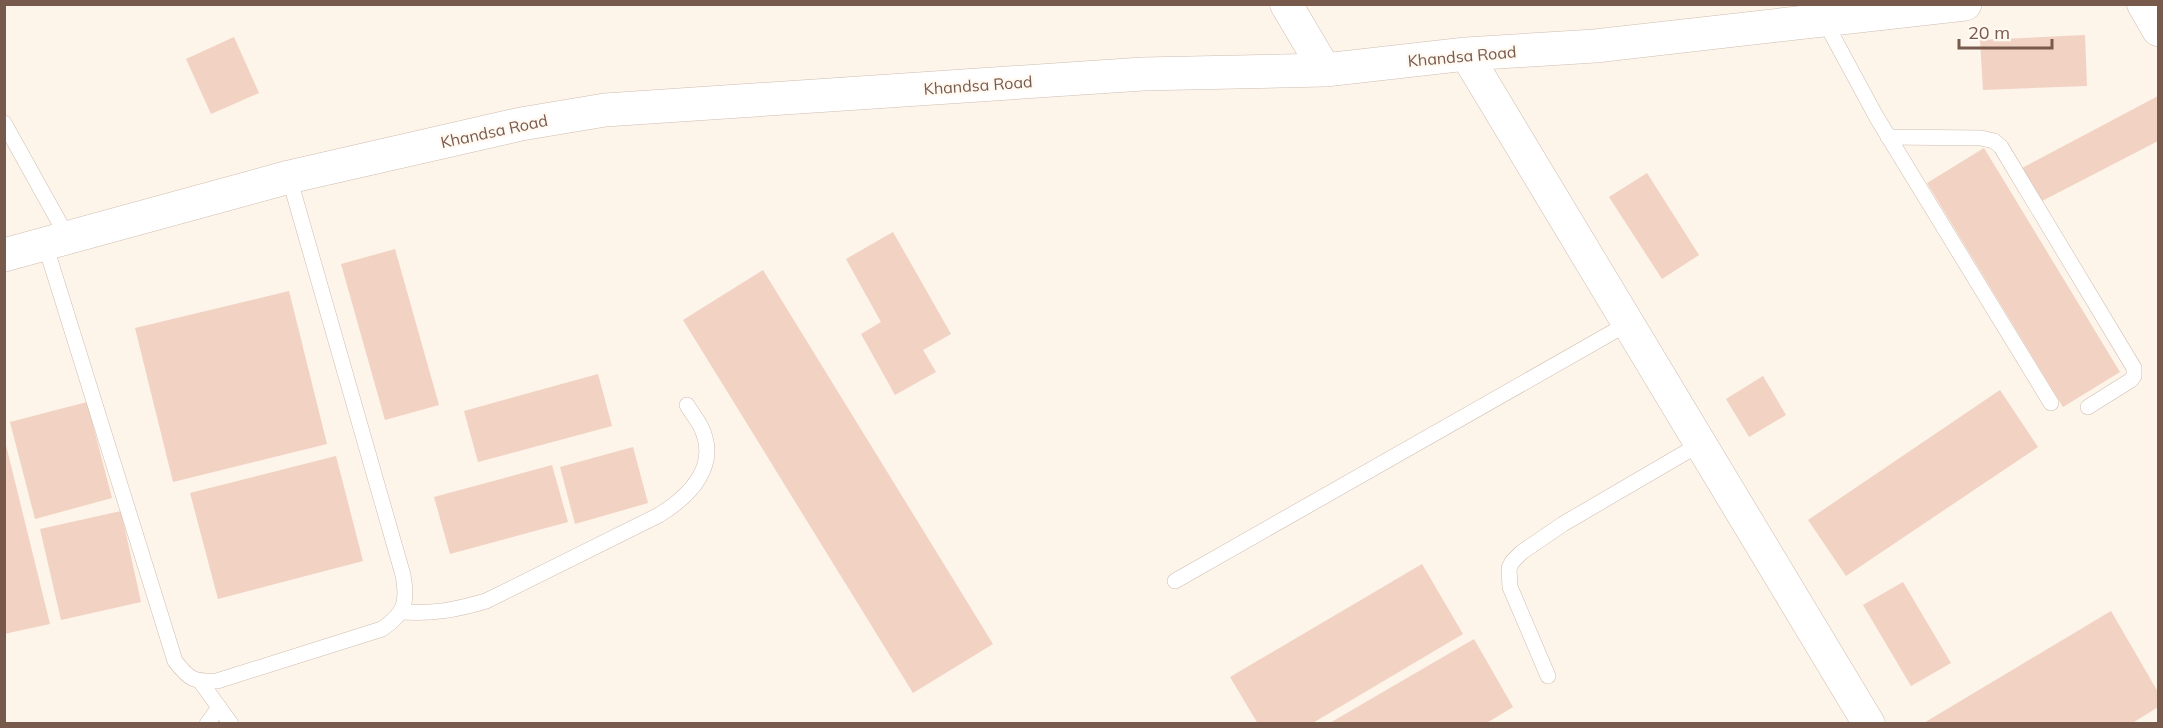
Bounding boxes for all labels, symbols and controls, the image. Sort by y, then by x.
scale bar [1959,12,2052,50]
text: 20 m [1968,21,2010,44]
street label: Khandsa Road [1407,41,1517,71]
street label: Khandsa Road [923,71,1033,99]
street label: Khandsa Road [439,110,549,152]

